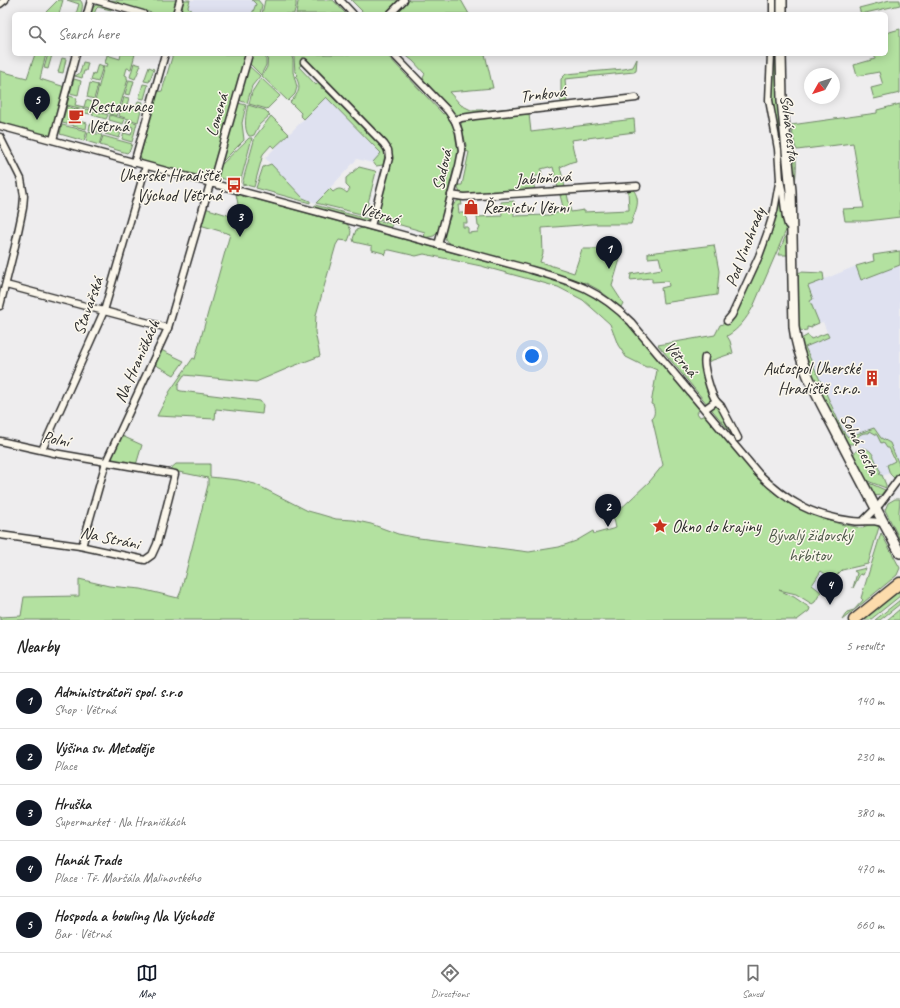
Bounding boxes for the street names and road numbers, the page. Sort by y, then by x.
street label: Trnková [519,81,568,107]
street label: Lomená [201,90,234,139]
street label: Solná cesta [776,94,805,163]
street label: Sadová [427,146,457,192]
street label: Jabloňová [514,165,573,190]
street label: Větrná [358,199,404,230]
street label: Pod Vinohrady [720,203,770,290]
street label: Stavařská [68,273,109,338]
street label: Na Hraničkách [109,315,165,406]
street label: Větrná [660,337,703,382]
street label: Solná cesta [836,410,885,479]
street label: Polní [41,426,75,453]
street label: Na Stráni [78,521,143,555]

